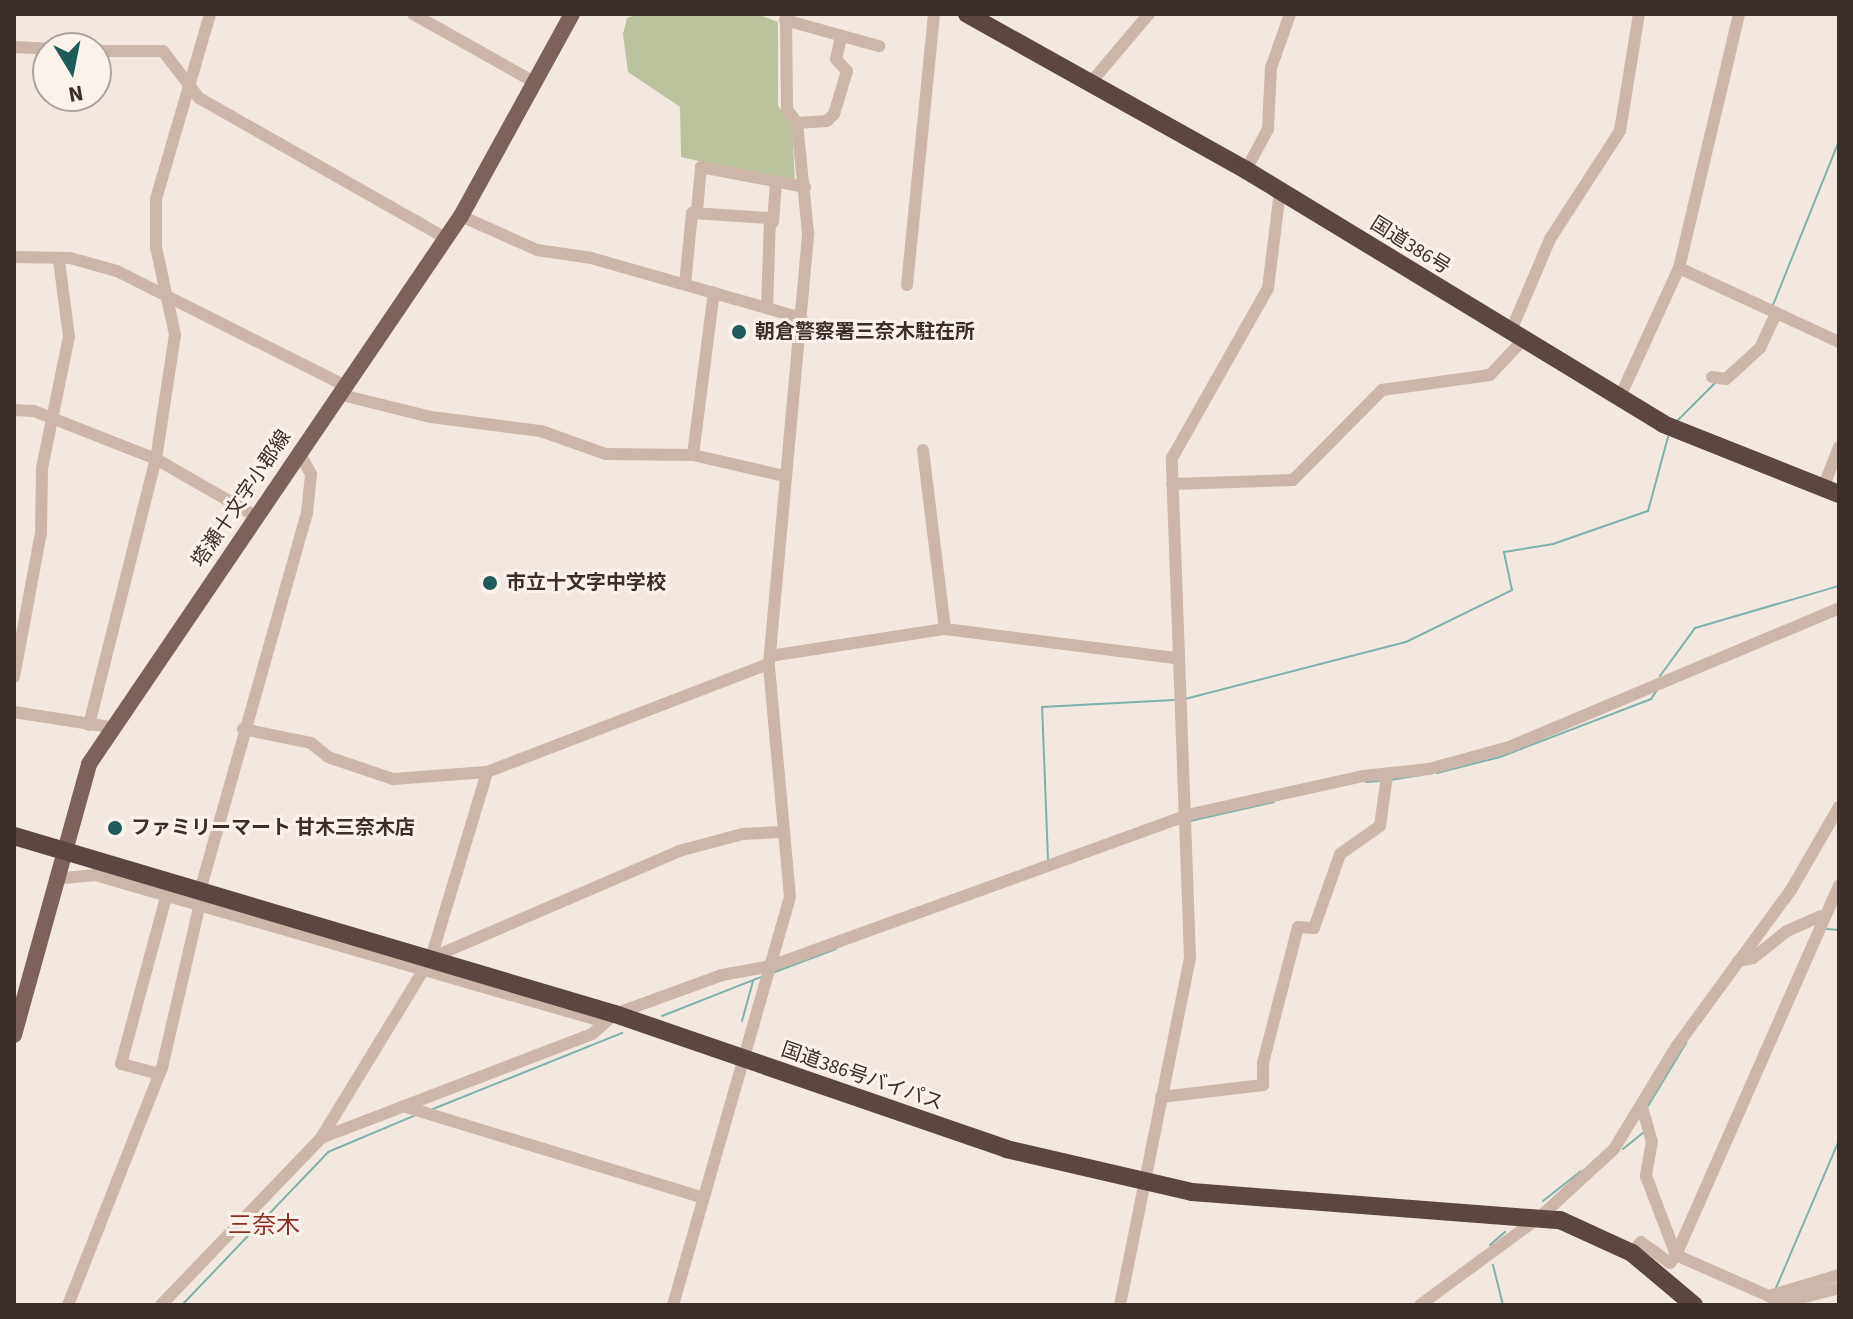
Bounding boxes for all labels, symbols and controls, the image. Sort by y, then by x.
north arrow [32,32,112,112]
text: N [66,77,86,111]
street label: 国道386号 [1366,212,1454,280]
place label: 朝倉警察署三奈木駐在所 [755,320,975,344]
marker: 朝倉警察署三奈木駐在所 [730,323,748,341]
street label: 塔瀬十文字小郡線 [187,426,297,572]
place label: 市立十文字中学校 [506,571,666,595]
marker: 市立十文字中学校 [481,574,499,592]
place label: ファミリーマート 甘木三奈木店 [131,816,415,840]
marker: ファミリーマート 甘木三奈木店 [106,819,124,837]
street label: 国道386号バイパス [778,1038,946,1116]
district label: 三奈木 [228,1212,300,1240]

